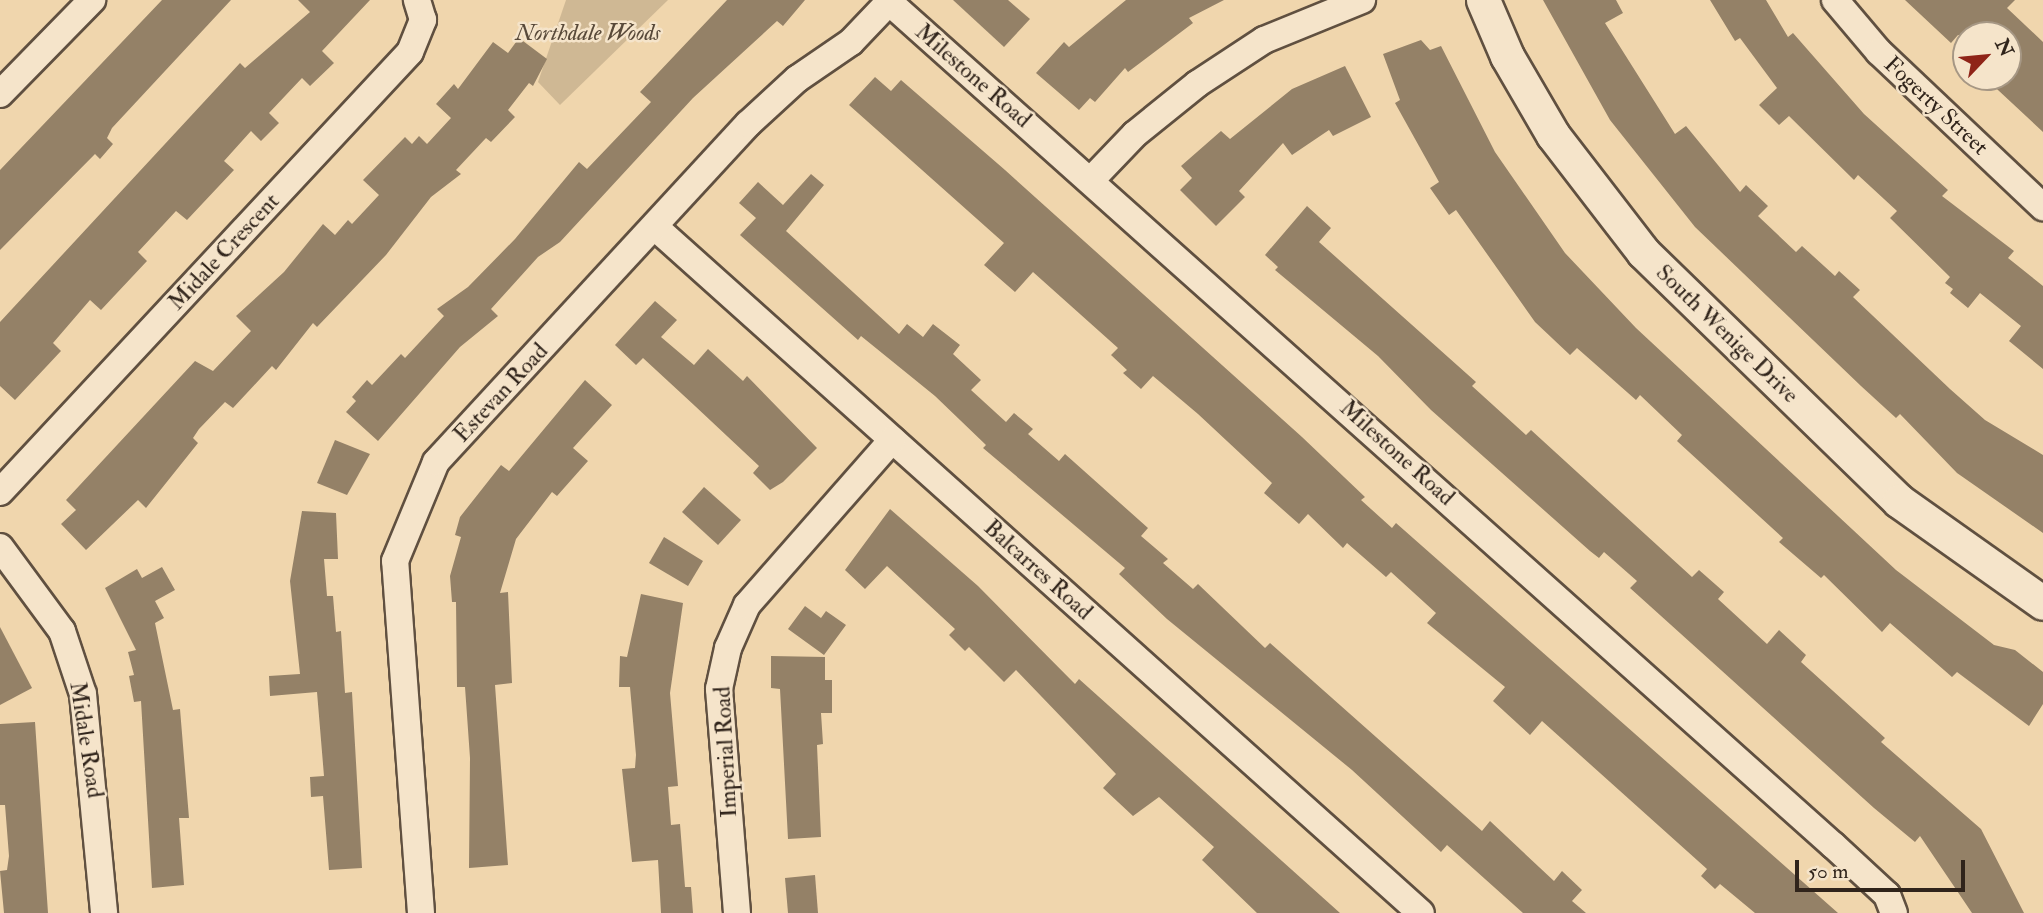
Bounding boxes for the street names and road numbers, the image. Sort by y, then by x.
street label: Milestone Road [909,18,1037,134]
street label: Fogerty Street [1878,51,1994,161]
street label: Midale Crescent [163,188,285,316]
street label: South Wenige Drive [1650,259,1804,409]
street label: Estevan Road [448,338,554,448]
street label: Milestone Road [1334,394,1460,512]
street label: Balcarres Road [978,514,1098,626]
street label: Midale Road [63,680,109,800]
street label: Imperial Road [709,686,743,818]

